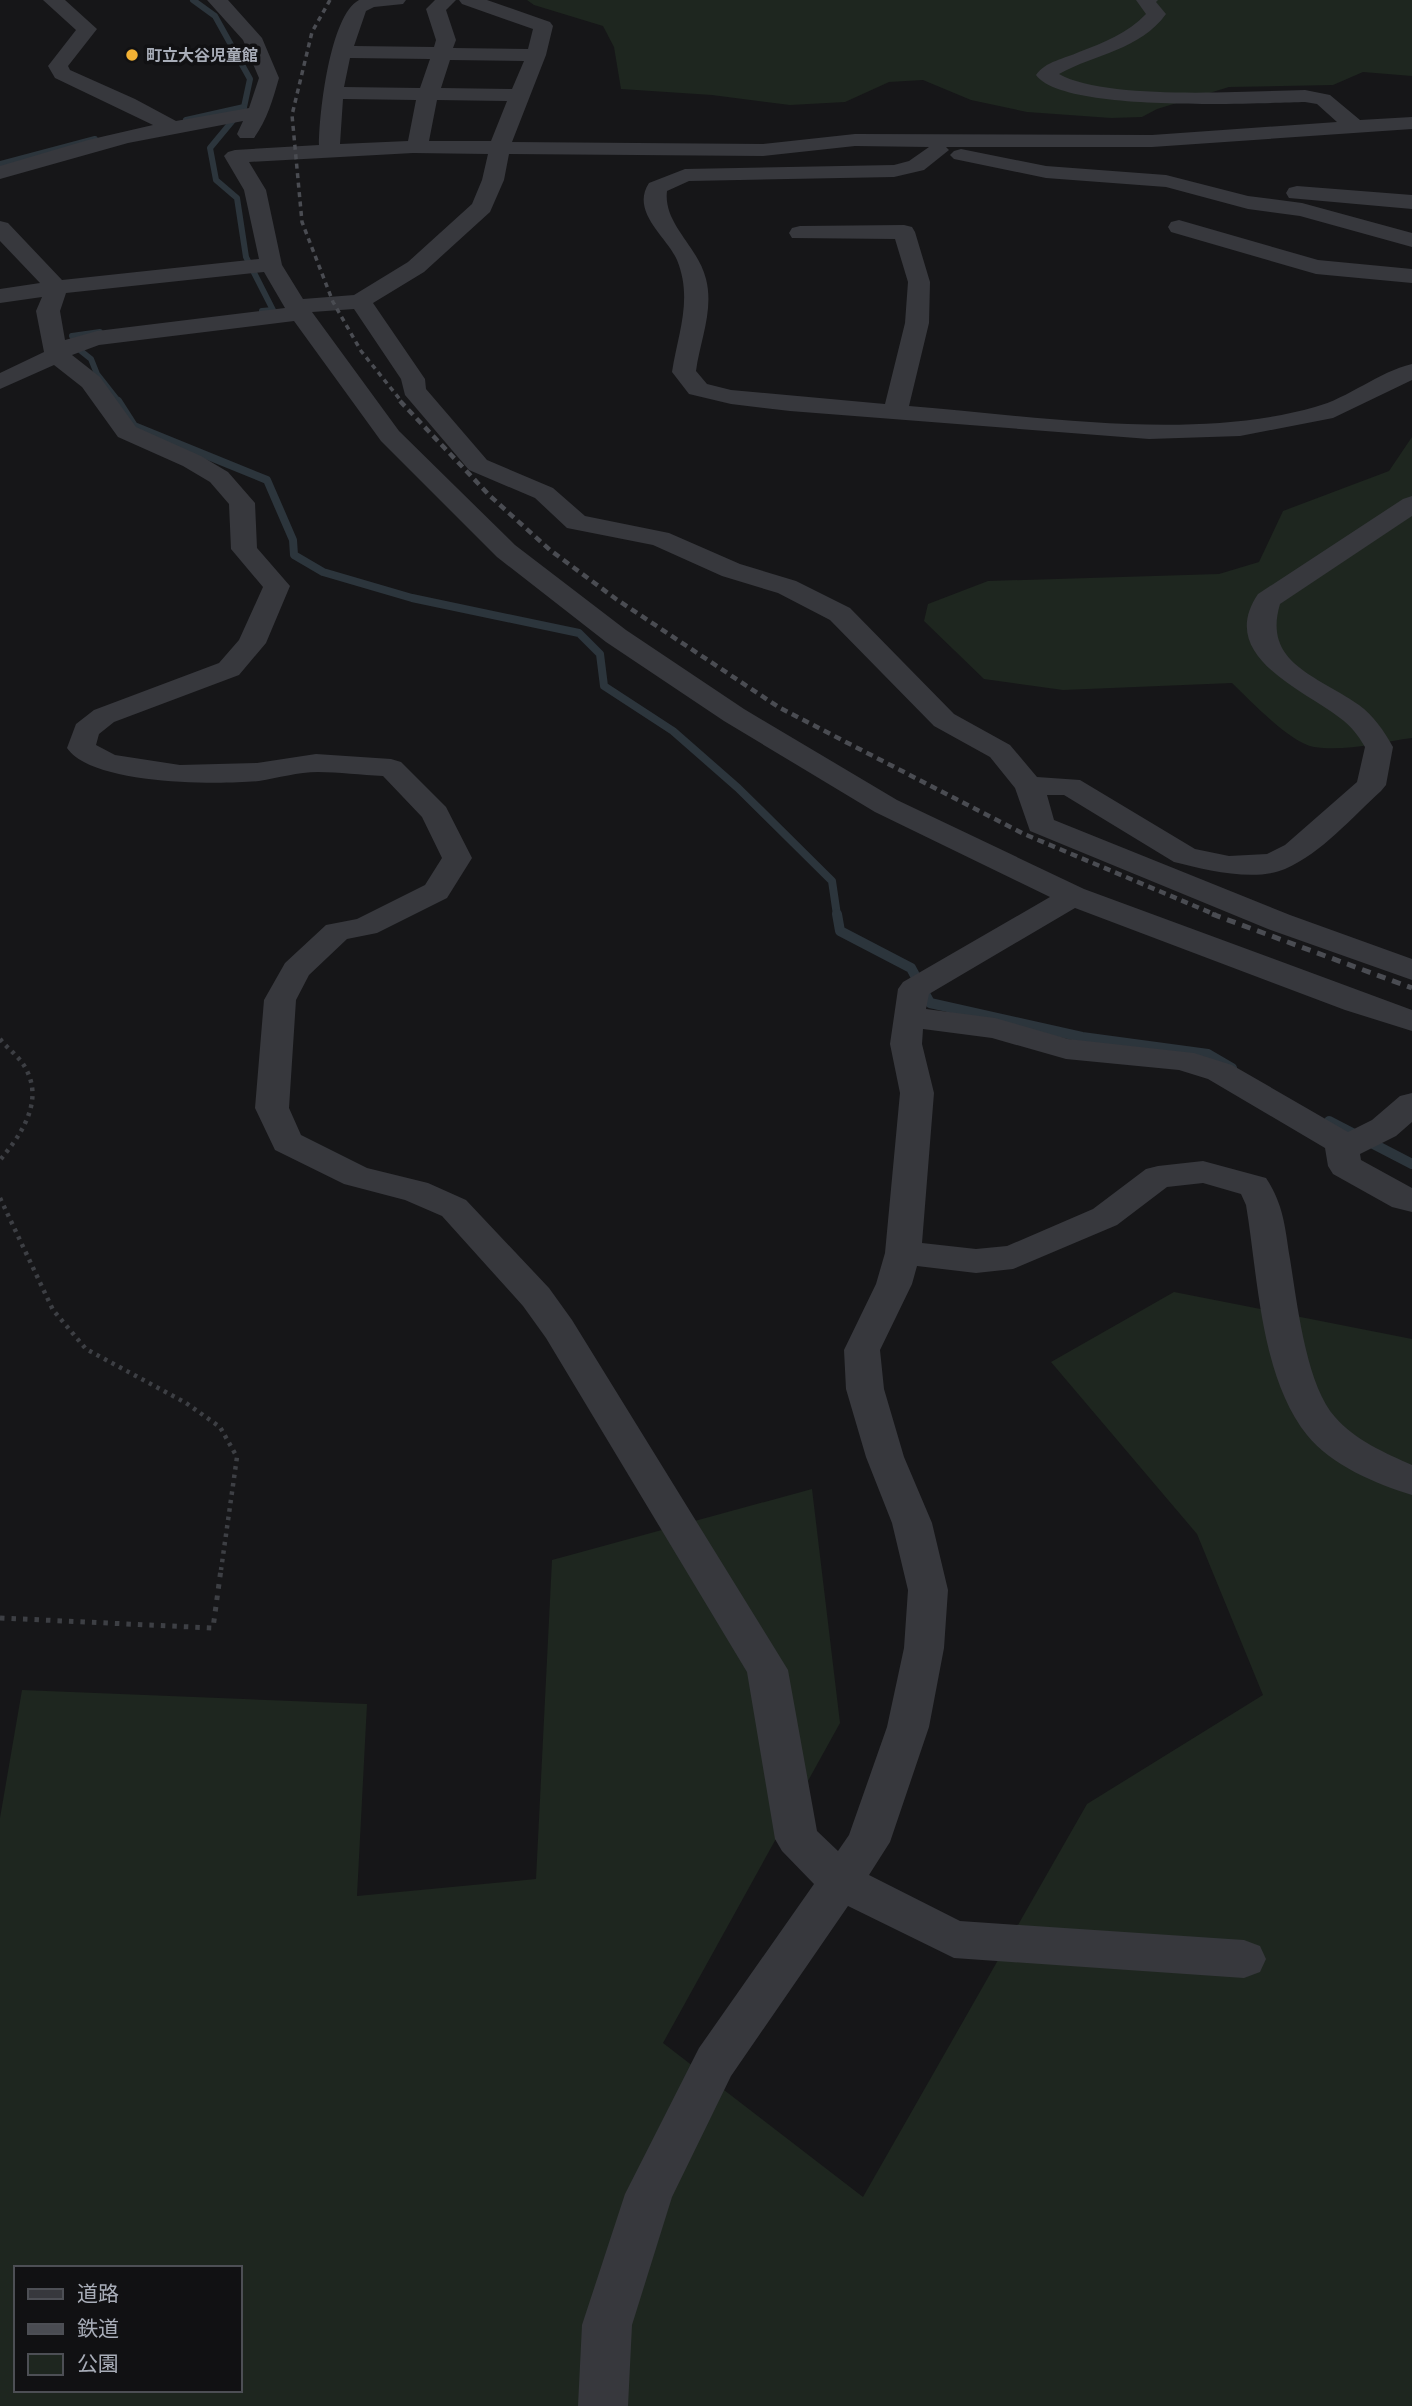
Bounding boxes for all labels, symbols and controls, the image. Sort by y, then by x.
place label: 町立大谷児童館 [146,46,258,65]
marker: 町立大谷児童館 [124,47,140,63]
legend [14,2266,242,2392]
text: 道路 [77,2281,119,2306]
text: 鉄道 [77,2316,119,2341]
text: 公園 [77,2351,119,2376]

